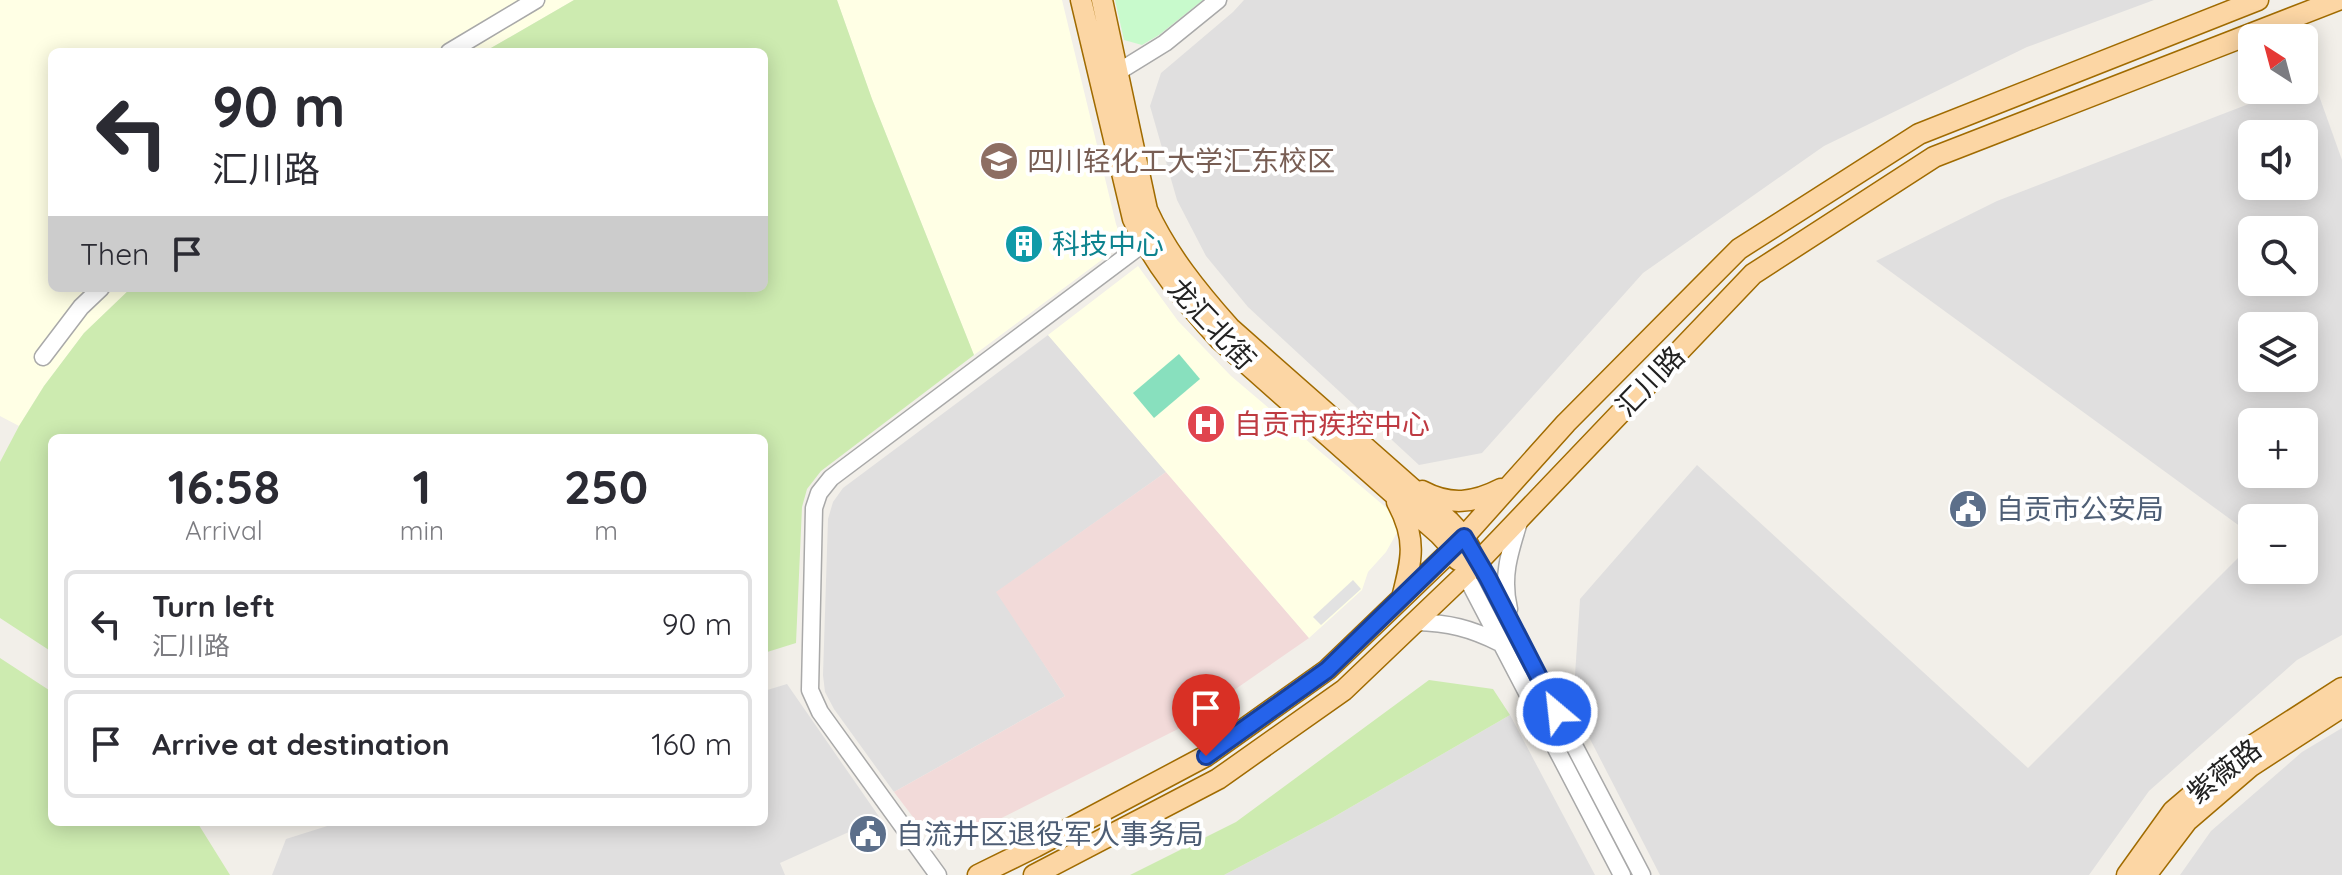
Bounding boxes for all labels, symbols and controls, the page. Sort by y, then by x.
north arrow [2238,24,2318,104]
map controls [2238,24,2318,584]
text: 90 m [212,71,346,141]
icon: left [80,80,184,184]
button: sound [2238,120,2318,200]
school or university icon: 四川轻化工大学汇东校区 [978,140,1020,182]
place label: 四川轻化工大学汇东校区 [1027,143,1335,178]
text: 汇川路 [212,146,320,191]
button: search [2238,216,2318,296]
building icon: 科技中心 [1003,223,1045,265]
place label: 科技中心 [1052,226,1164,261]
icon: arrive [165,232,209,276]
text: Then [80,235,149,273]
street label: 龙汇北街 [1161,271,1263,377]
button: layers [2238,312,2318,392]
street label: 汇川路 [1608,338,1691,423]
hospital icon: 自贡市疾控中心 [1185,403,1227,445]
place label: 自贡市疾控中心 [1234,406,1430,441]
button: + [2238,408,2318,488]
text: 16:58 [168,456,280,516]
text: 1 [413,456,431,516]
text: 250 [564,456,648,516]
public building icon: 自贡市公安局 [1947,488,1989,530]
place label: 自贡市公安局 [1996,491,2164,526]
button: − [2238,504,2318,584]
text: Arrival [185,514,263,547]
text: min [400,514,444,547]
text: m [594,514,618,547]
text: Turn left [152,587,275,625]
icon: left [84,602,128,646]
text: 90 m [662,605,732,643]
text: 汇川路 [152,629,230,662]
position arrow [1515,670,1599,754]
pin [1172,674,1240,756]
icon: arrive [1184,686,1228,730]
icon: arrive [84,722,128,766]
text: Arrive at destination [152,725,450,763]
text: 160 m [651,725,732,763]
street label: 紫薇路 [2180,731,2268,810]
public building icon: 自流井区退役军人事务局 [847,813,889,855]
place label: 自流井区退役军人事务局 [896,816,1204,851]

